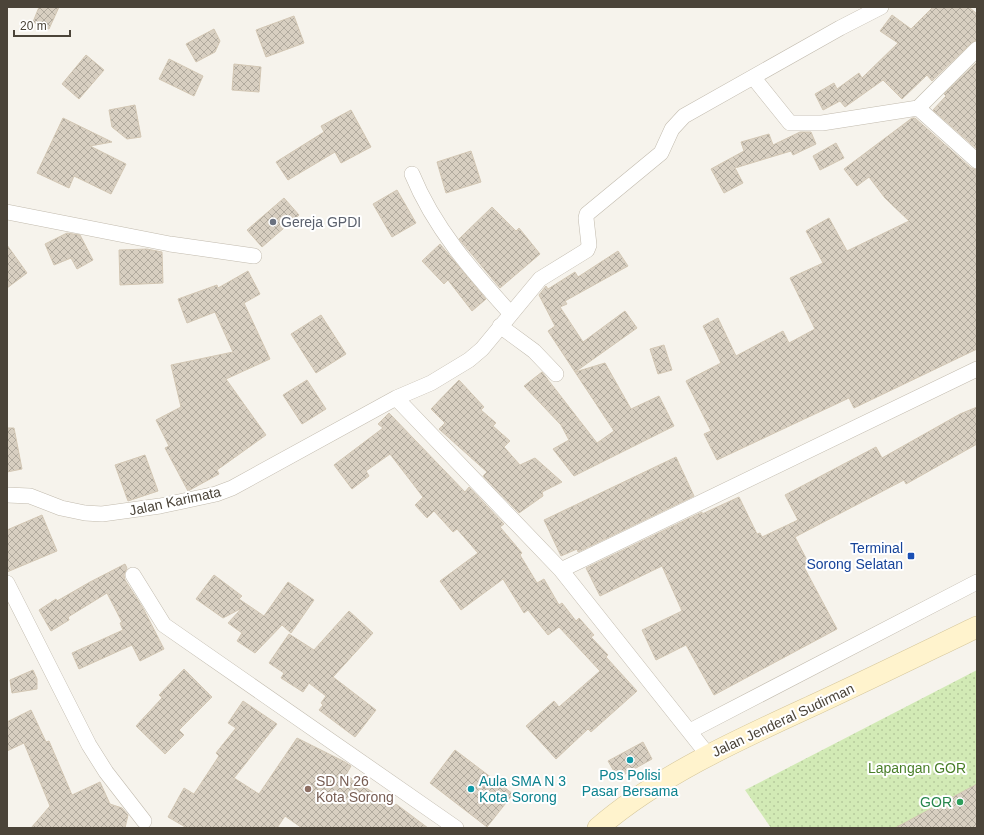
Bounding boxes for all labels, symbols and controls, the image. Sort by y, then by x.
scale bar [14,12,70,38]
text: 20 m [20,19,47,33]
place label: Gereja GPDI [281,214,361,230]
marker: Gereja GPDI [268,217,278,227]
street label: Jalan Karimata [128,483,223,519]
place label: Terminal Sorong Selatan [806,540,903,572]
marker: Terminal Sorong Selatan [906,551,916,561]
street label: Jalan Jenderal Sudirman [709,680,857,760]
marker: Pos Polisi Pasar Bersama [625,755,635,765]
park label: Lapangan GOR [868,760,966,776]
place label: Pos Polisi Pasar Bersama [582,767,678,799]
place label: SD N 26 Kota Sorong [316,773,394,805]
place label: Aula SMA N 3 Kota Sorong [479,773,566,805]
marker: SD N 26 Kota Sorong [303,784,313,794]
marker: Aula SMA N 3 Kota Sorong [466,784,476,794]
place label: GOR [920,794,952,810]
marker: GOR [955,797,965,807]

